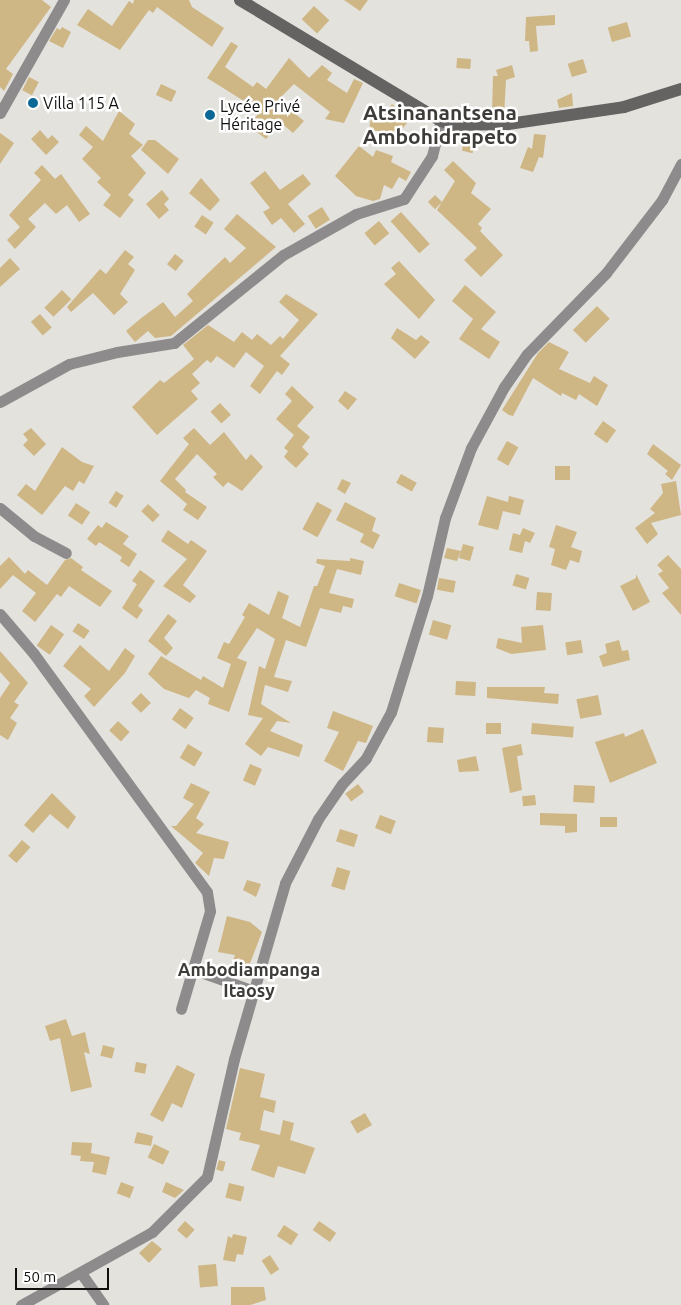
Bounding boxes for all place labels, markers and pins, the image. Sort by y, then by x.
place label: Villa 115 A [43,93,119,113]
place label: Lycée Privé Héritage [220,96,300,134]
marker: Villa 115 A [27,97,39,109]
marker: Lycée Privé Héritage [204,109,216,121]

